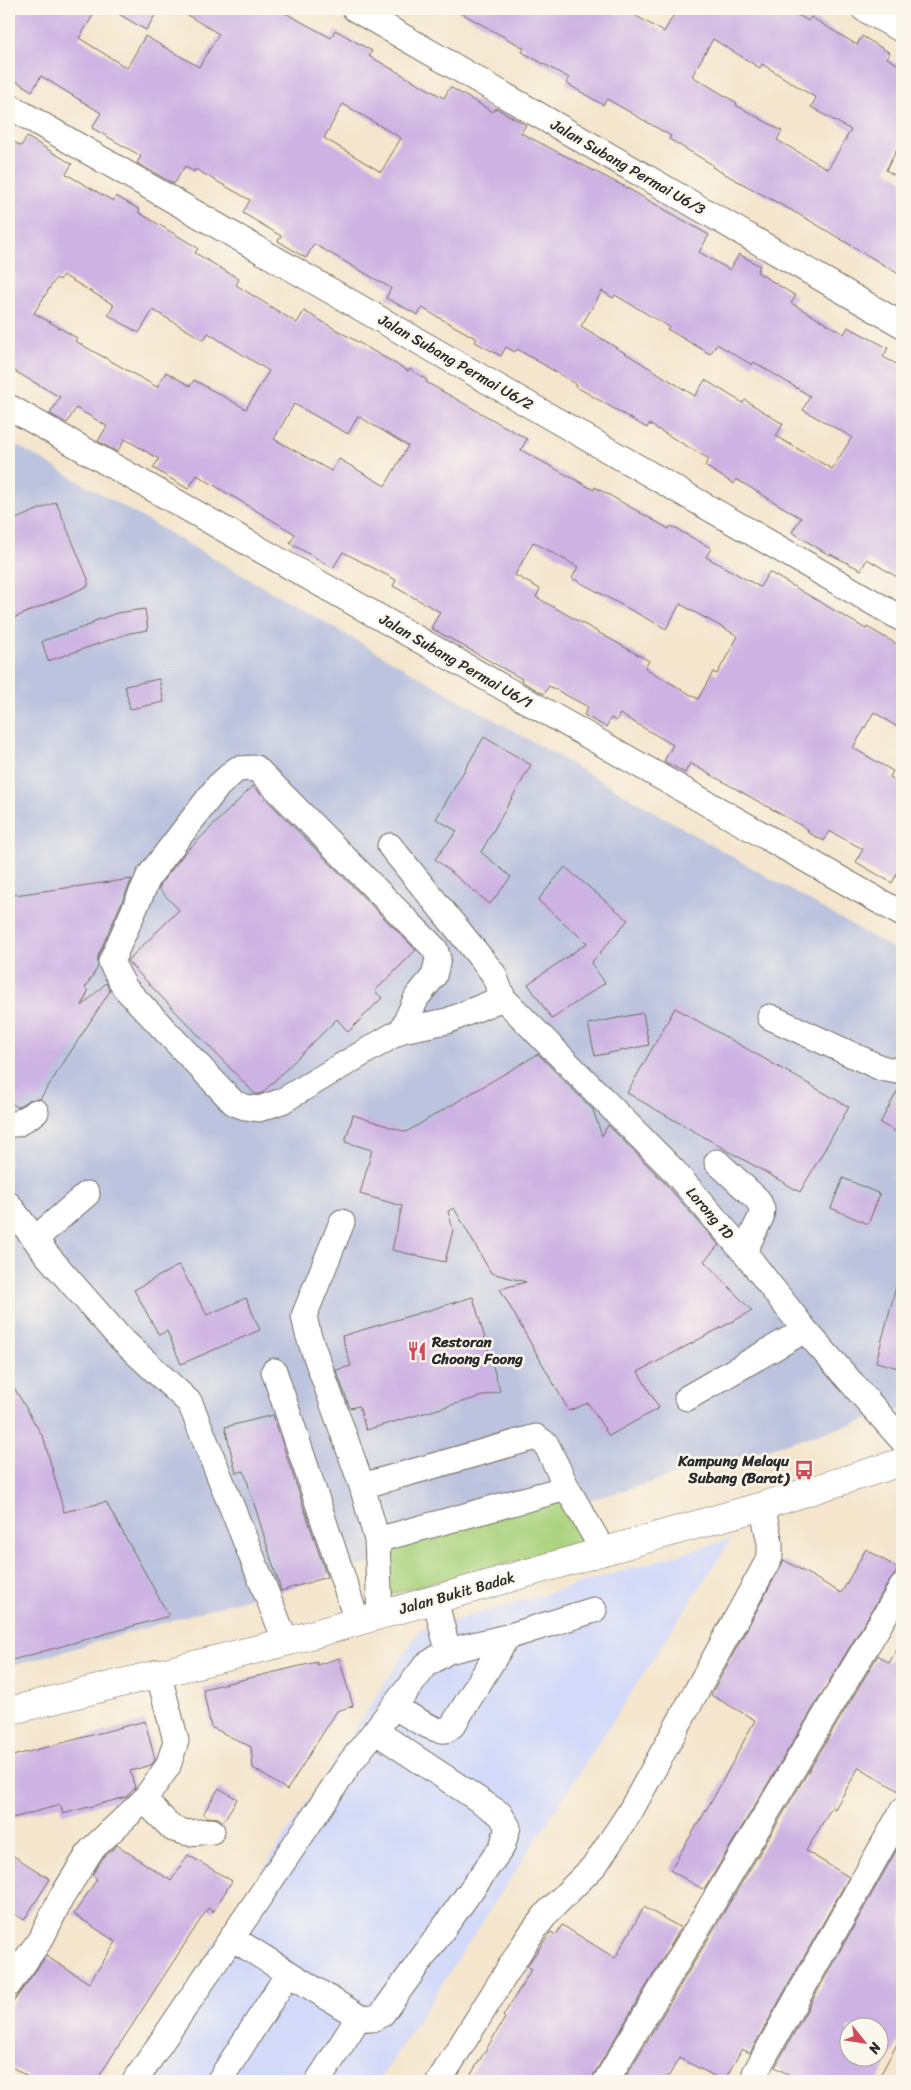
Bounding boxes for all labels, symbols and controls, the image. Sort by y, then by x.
street label: Jalan Subang Permai U6/3 [545,111,710,222]
street label: Jalan Subang Permai U6/2 [373,306,539,417]
street label: Jalan Subang Permai U6/1 [374,606,538,716]
street label: Lorong 1D [679,1181,741,1245]
place label: Restoran Choong Foong [431,1329,523,1372]
restaurant icon: Restoran Choong Foong [406,1340,428,1362]
place label: Kampung Melayu Subang (Barat) [677,1448,791,1491]
bus stop icon: Kampung Melayu Subang (Barat) [793,1459,815,1481]
street label: Jalan Bukit Badak [395,1564,518,1622]
north arrow [838,2018,888,2068]
text: N [861,2037,889,2059]

